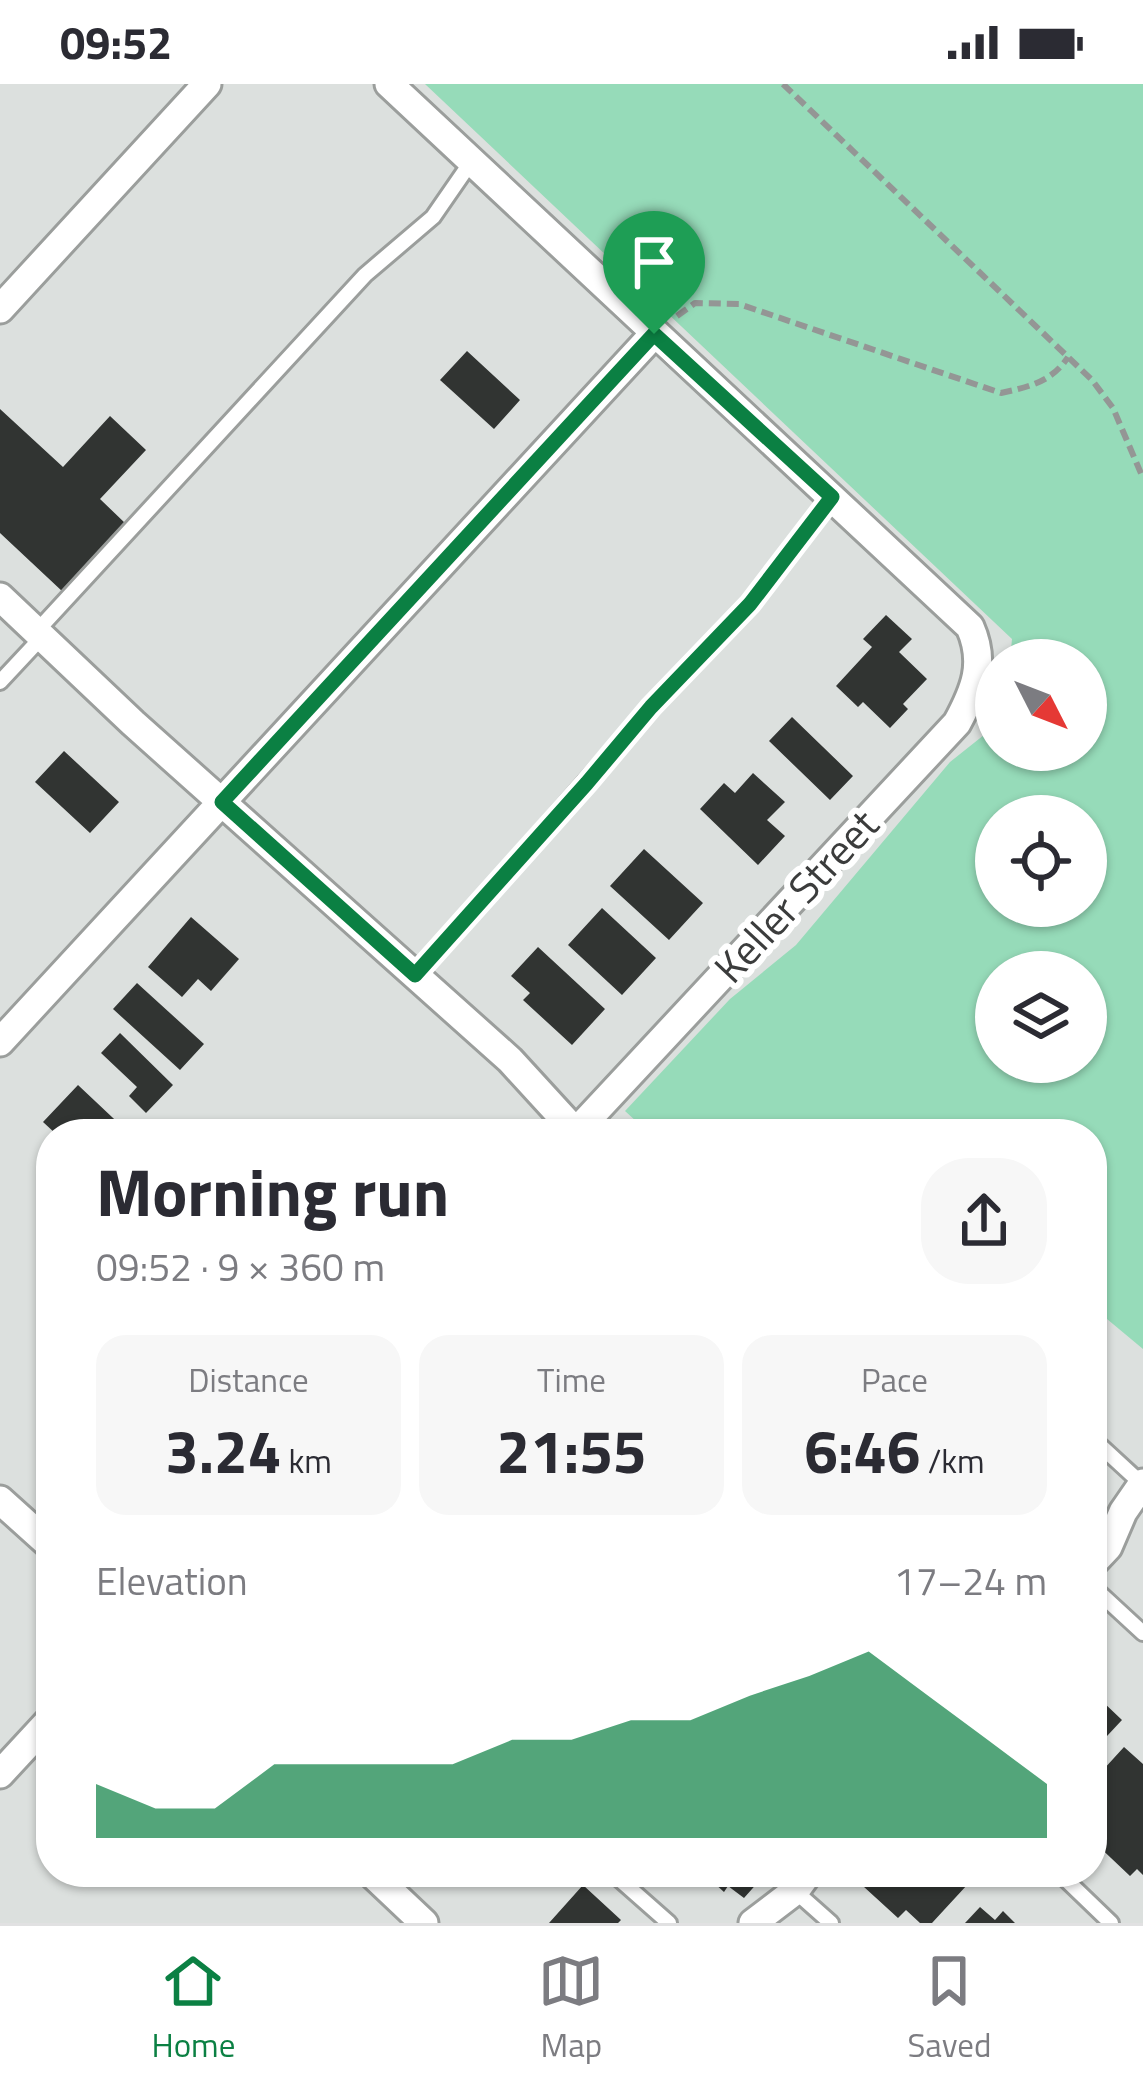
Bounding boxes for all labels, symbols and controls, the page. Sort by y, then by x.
text: 09:52 [60,8,172,76]
pin [603,211,705,334]
icon: arrive [621,229,687,295]
north arrow [975,639,1107,771]
map controls [975,639,1107,1083]
street label: Keller Street [698,794,893,997]
button: locate [975,795,1107,927]
button: layers [975,951,1107,1083]
text: Morning run [96,1141,449,1242]
button: share [921,1158,1047,1284]
text: 09:52 · 9 × 360 m [96,1237,385,1296]
text: Distance [188,1355,309,1405]
text: Time [537,1355,606,1405]
text: Pace [861,1355,928,1405]
text: 3.24 [165,1405,281,1496]
text: 21:55 [497,1405,646,1496]
text: 6:46 [804,1405,920,1496]
text: km [281,1436,332,1486]
text: /km [920,1436,985,1486]
text: Elevation [96,1551,248,1610]
text: 17–24 m [894,1551,1047,1610]
tab: Home [152,1948,235,2070]
tab: Map [538,1948,604,2070]
tab: Saved [907,1948,991,2070]

